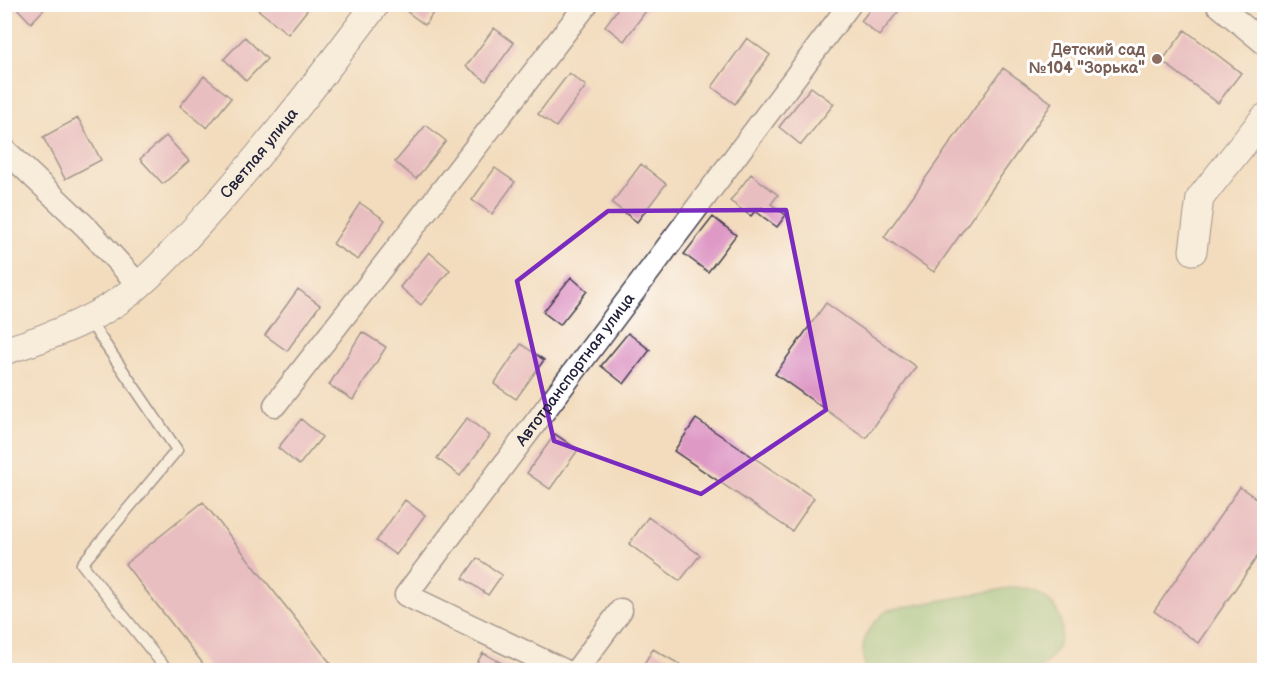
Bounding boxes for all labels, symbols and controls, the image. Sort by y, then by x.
place label: Детский сад №104 "Зорька" [1029,41,1145,78]
marker: Детский сад №104 "Зорька" [1150,52,1164,66]
street label: Светлая улица [216,104,303,202]
street label: Автотранспортная улица [511,289,639,450]

